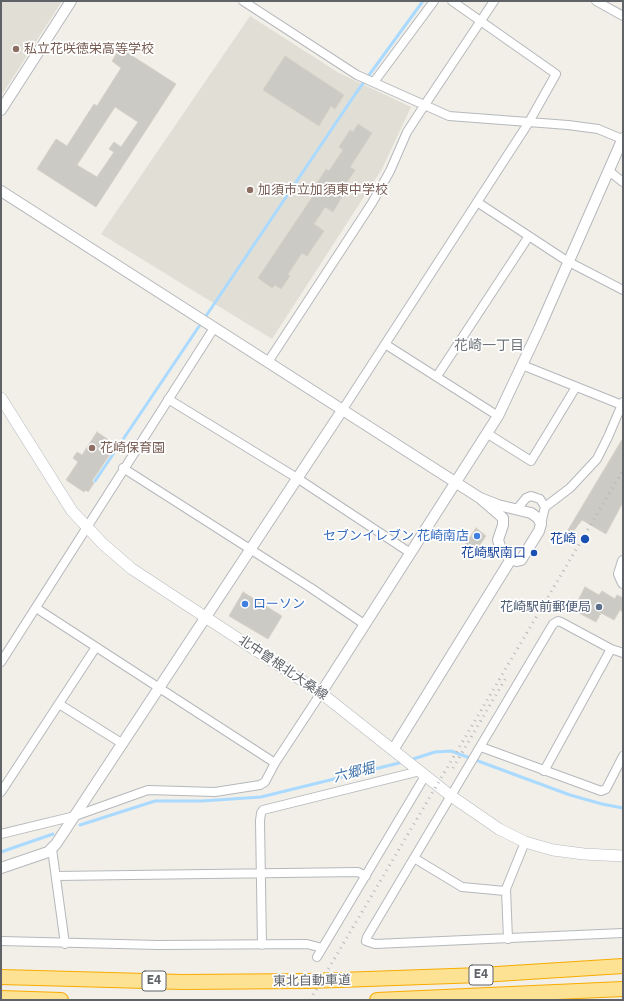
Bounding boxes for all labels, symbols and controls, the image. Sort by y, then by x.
place label: 私立花咲徳栄高等学校 [24,41,154,57]
marker: 私立花咲徳栄高等学校 [11,44,21,54]
place label: 加須市立加須東中学校 [258,182,388,198]
marker: 加須市立加須東中学校 [245,185,255,195]
district label: 花崎一丁目 [454,338,524,354]
place label: 花崎保育園 [100,440,165,456]
marker: 花崎保育園 [87,443,97,453]
place label: セブンイレブン 花崎南店 [323,528,469,544]
marker: セブンイレブン 花崎南店 [472,531,482,541]
place label: 花崎 [550,531,576,547]
marker: 花崎 [579,533,591,545]
place label: 花崎駅南口 [461,545,526,561]
marker: 花崎駅南口 [529,548,539,558]
place label: ローソン [253,596,305,612]
marker: ローソン [240,599,250,609]
place label: 花崎駅前郵便局 [500,599,591,615]
marker: 花崎駅前郵便局 [594,602,604,612]
street label: 北中曽根北大桑線 [236,632,330,704]
water label: 六郷堀 [332,760,376,786]
road number: E4 [469,965,493,985]
road number: E4 [142,971,166,991]
street label: 東北自動車道 [273,973,351,989]

